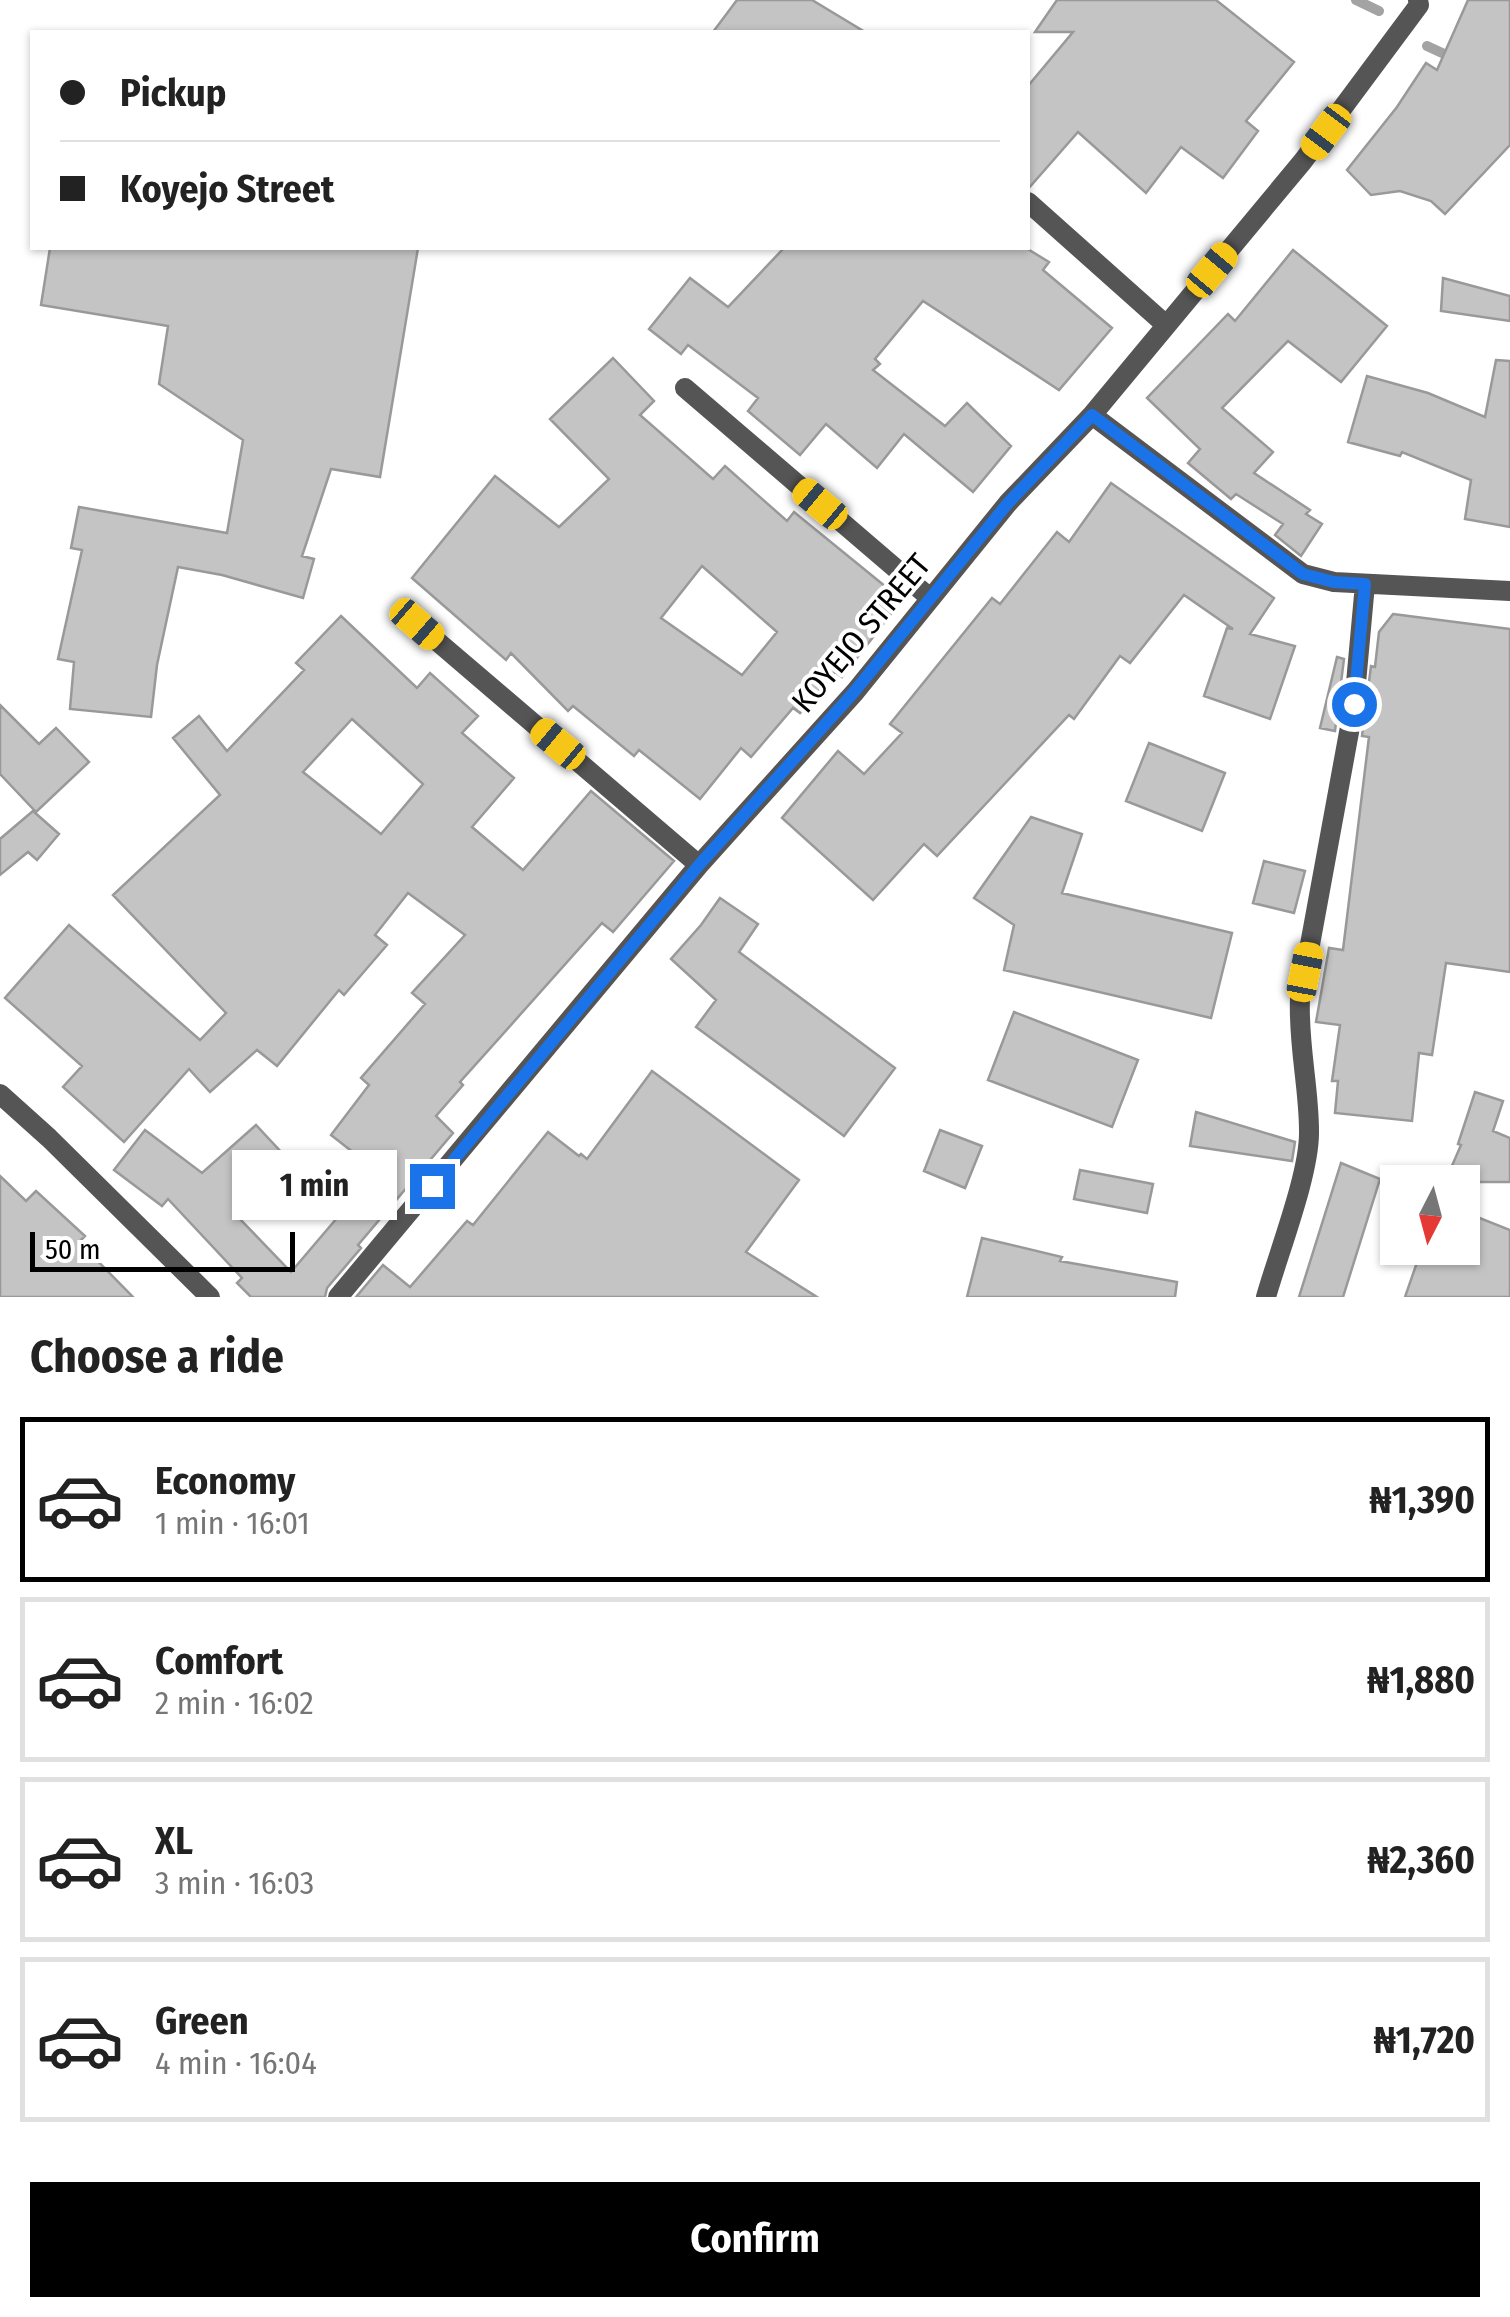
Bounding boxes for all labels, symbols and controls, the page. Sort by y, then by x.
text: Pickup [120,70,226,116]
car [1296,99,1356,165]
text: Koyejo Street [120,166,334,212]
car [1181,237,1243,303]
car [787,473,853,535]
street label: KOYEJO STREET [784,546,938,720]
car [385,593,449,655]
route start [1332,682,1377,727]
car [525,713,591,775]
car [1285,940,1325,1004]
callout: 1 min [232,1151,397,1221]
route end [410,1164,455,1209]
north arrow [1380,1165,1480,1265]
map controls [1380,1165,1480,1265]
text: 1 min [280,1166,349,1204]
scale bar [30,1227,295,1272]
text: 50 m [45,1233,101,1266]
text: Choose a ride [30,1330,284,1384]
icon: car [35,1455,125,1545]
text: Economy [155,1458,295,1504]
text: ₦1,390 [1369,1477,1475,1523]
text: 1 min · 16:01 [155,1504,310,1542]
icon: car [35,1635,125,1725]
text: Comfort [155,1638,283,1684]
text: ₦1,880 [1367,1657,1475,1703]
text: 2 min · 16:02 [155,1684,314,1722]
icon: car [35,1815,125,1905]
text: XL [155,1818,193,1864]
text: ₦2,360 [1367,1837,1475,1883]
text: 3 min · 16:03 [155,1864,314,1902]
icon: car [35,1995,125,2085]
text: Green [155,1998,249,2044]
text: ₦1,720 [1373,2017,1475,2063]
text: 4 min · 16:04 [155,2044,317,2082]
button: Confirm [30,2182,1480,2297]

